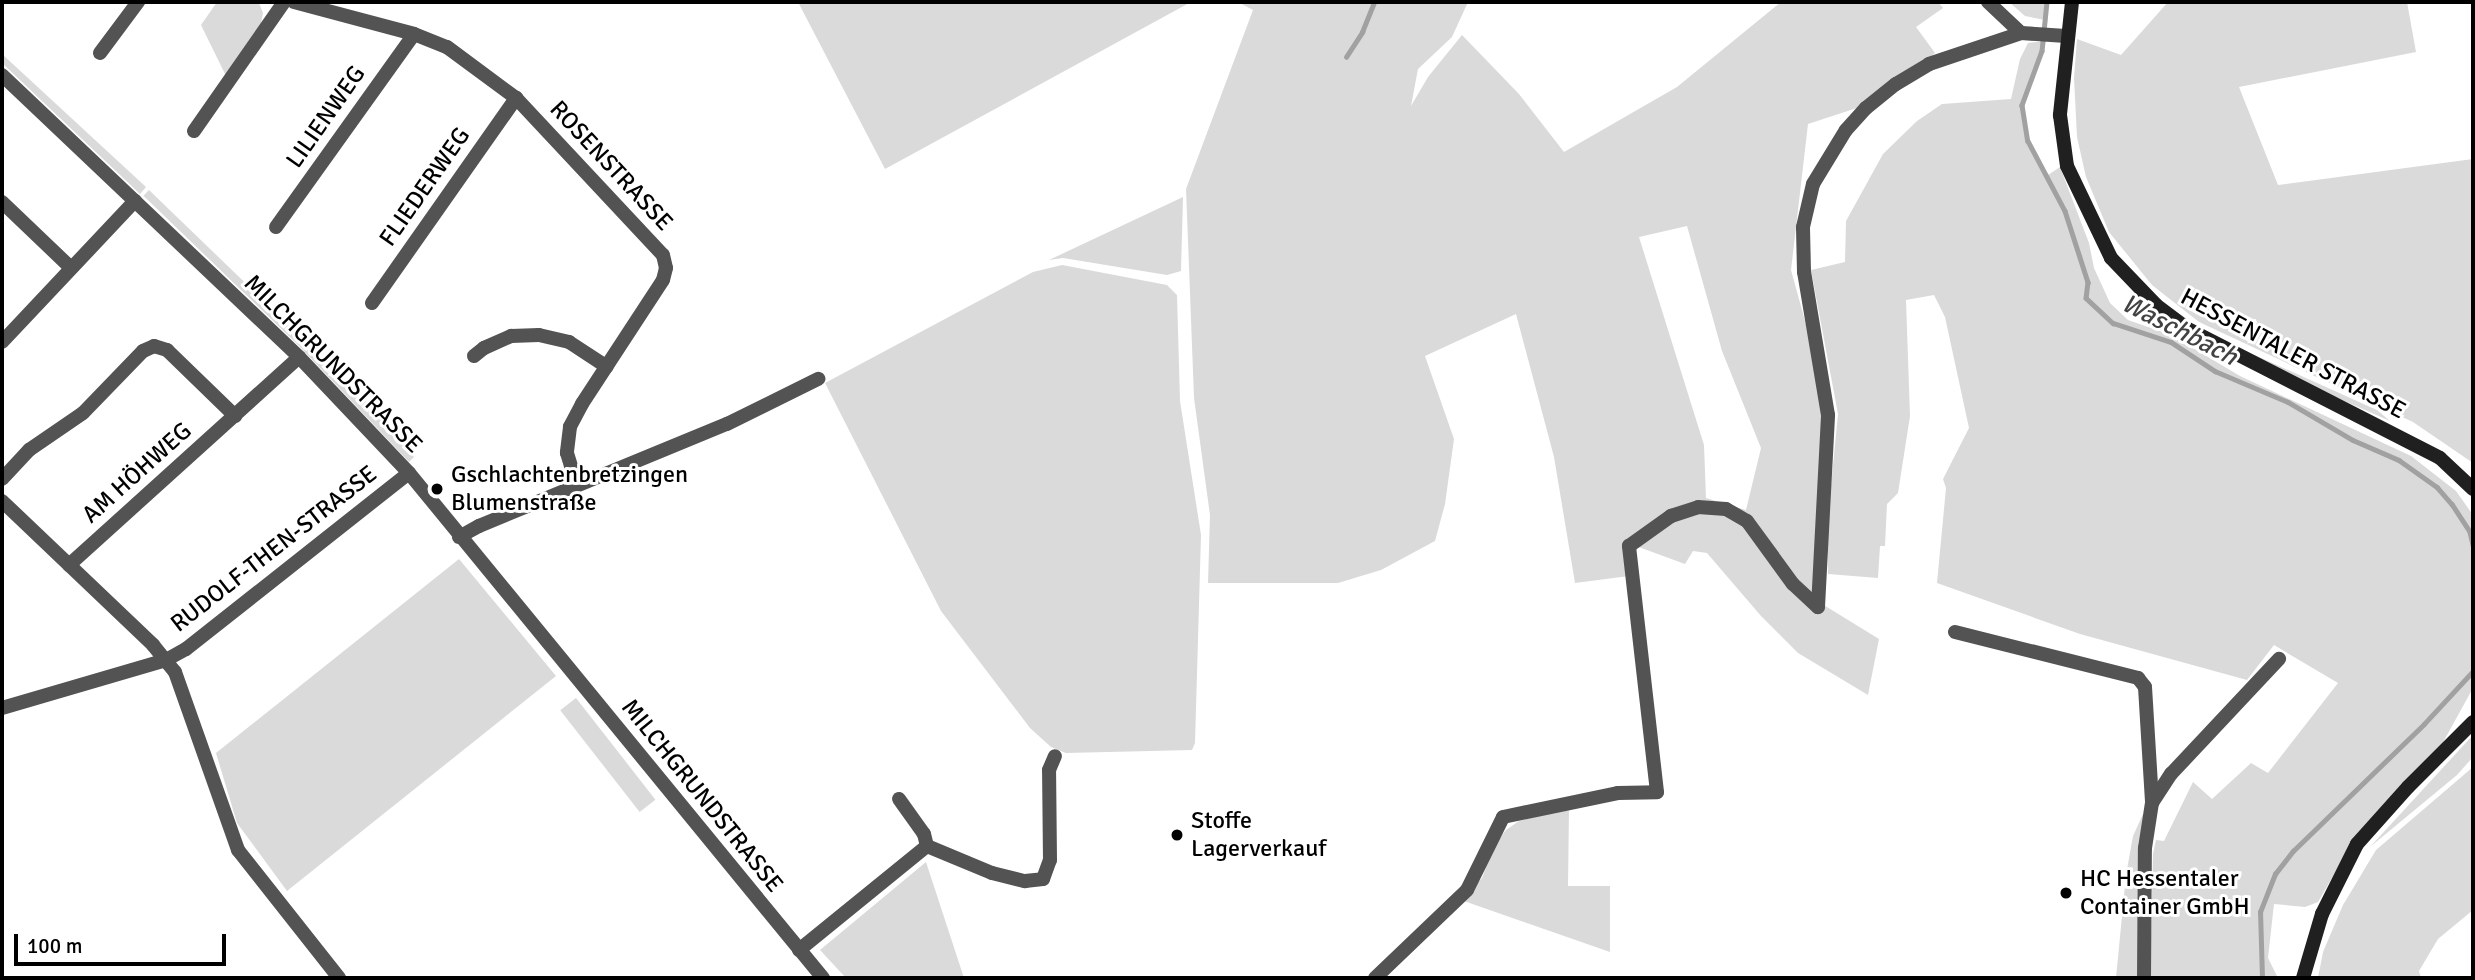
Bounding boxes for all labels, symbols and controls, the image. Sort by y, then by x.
street label: LILIENWEG [280,60,372,174]
street label: ROSENSTRASSE [544,95,678,237]
street label: FLIEDERWEG [374,122,476,252]
street label: MILCHGRUNDSTRASSE [238,269,428,459]
street label: HESSENTALER STRASSE [2176,282,2410,426]
water label: Waschbach [2116,289,2242,373]
street label: AM HÖHWEG [77,417,197,529]
street label: RUDOLF-THEN-STRASSE [165,460,383,638]
place label: Gschlachtenbretzingen Blumenstraße [451,461,688,517]
marker: Gschlachtenbretzingen Blumenstraße [429,481,445,497]
street label: MILCHGRUNDSTRASSE [615,694,789,898]
place label: Stoffe Lagerverkauf [1191,807,1326,863]
marker: Stoffe Lagerverkauf [1169,827,1185,843]
place label: HC Hessentaler Container GmbH [2080,865,2250,921]
marker: HC Hessentaler Container GmbH [2058,885,2074,901]
scale bar [18,920,229,964]
text: 100 m [27,933,82,959]

